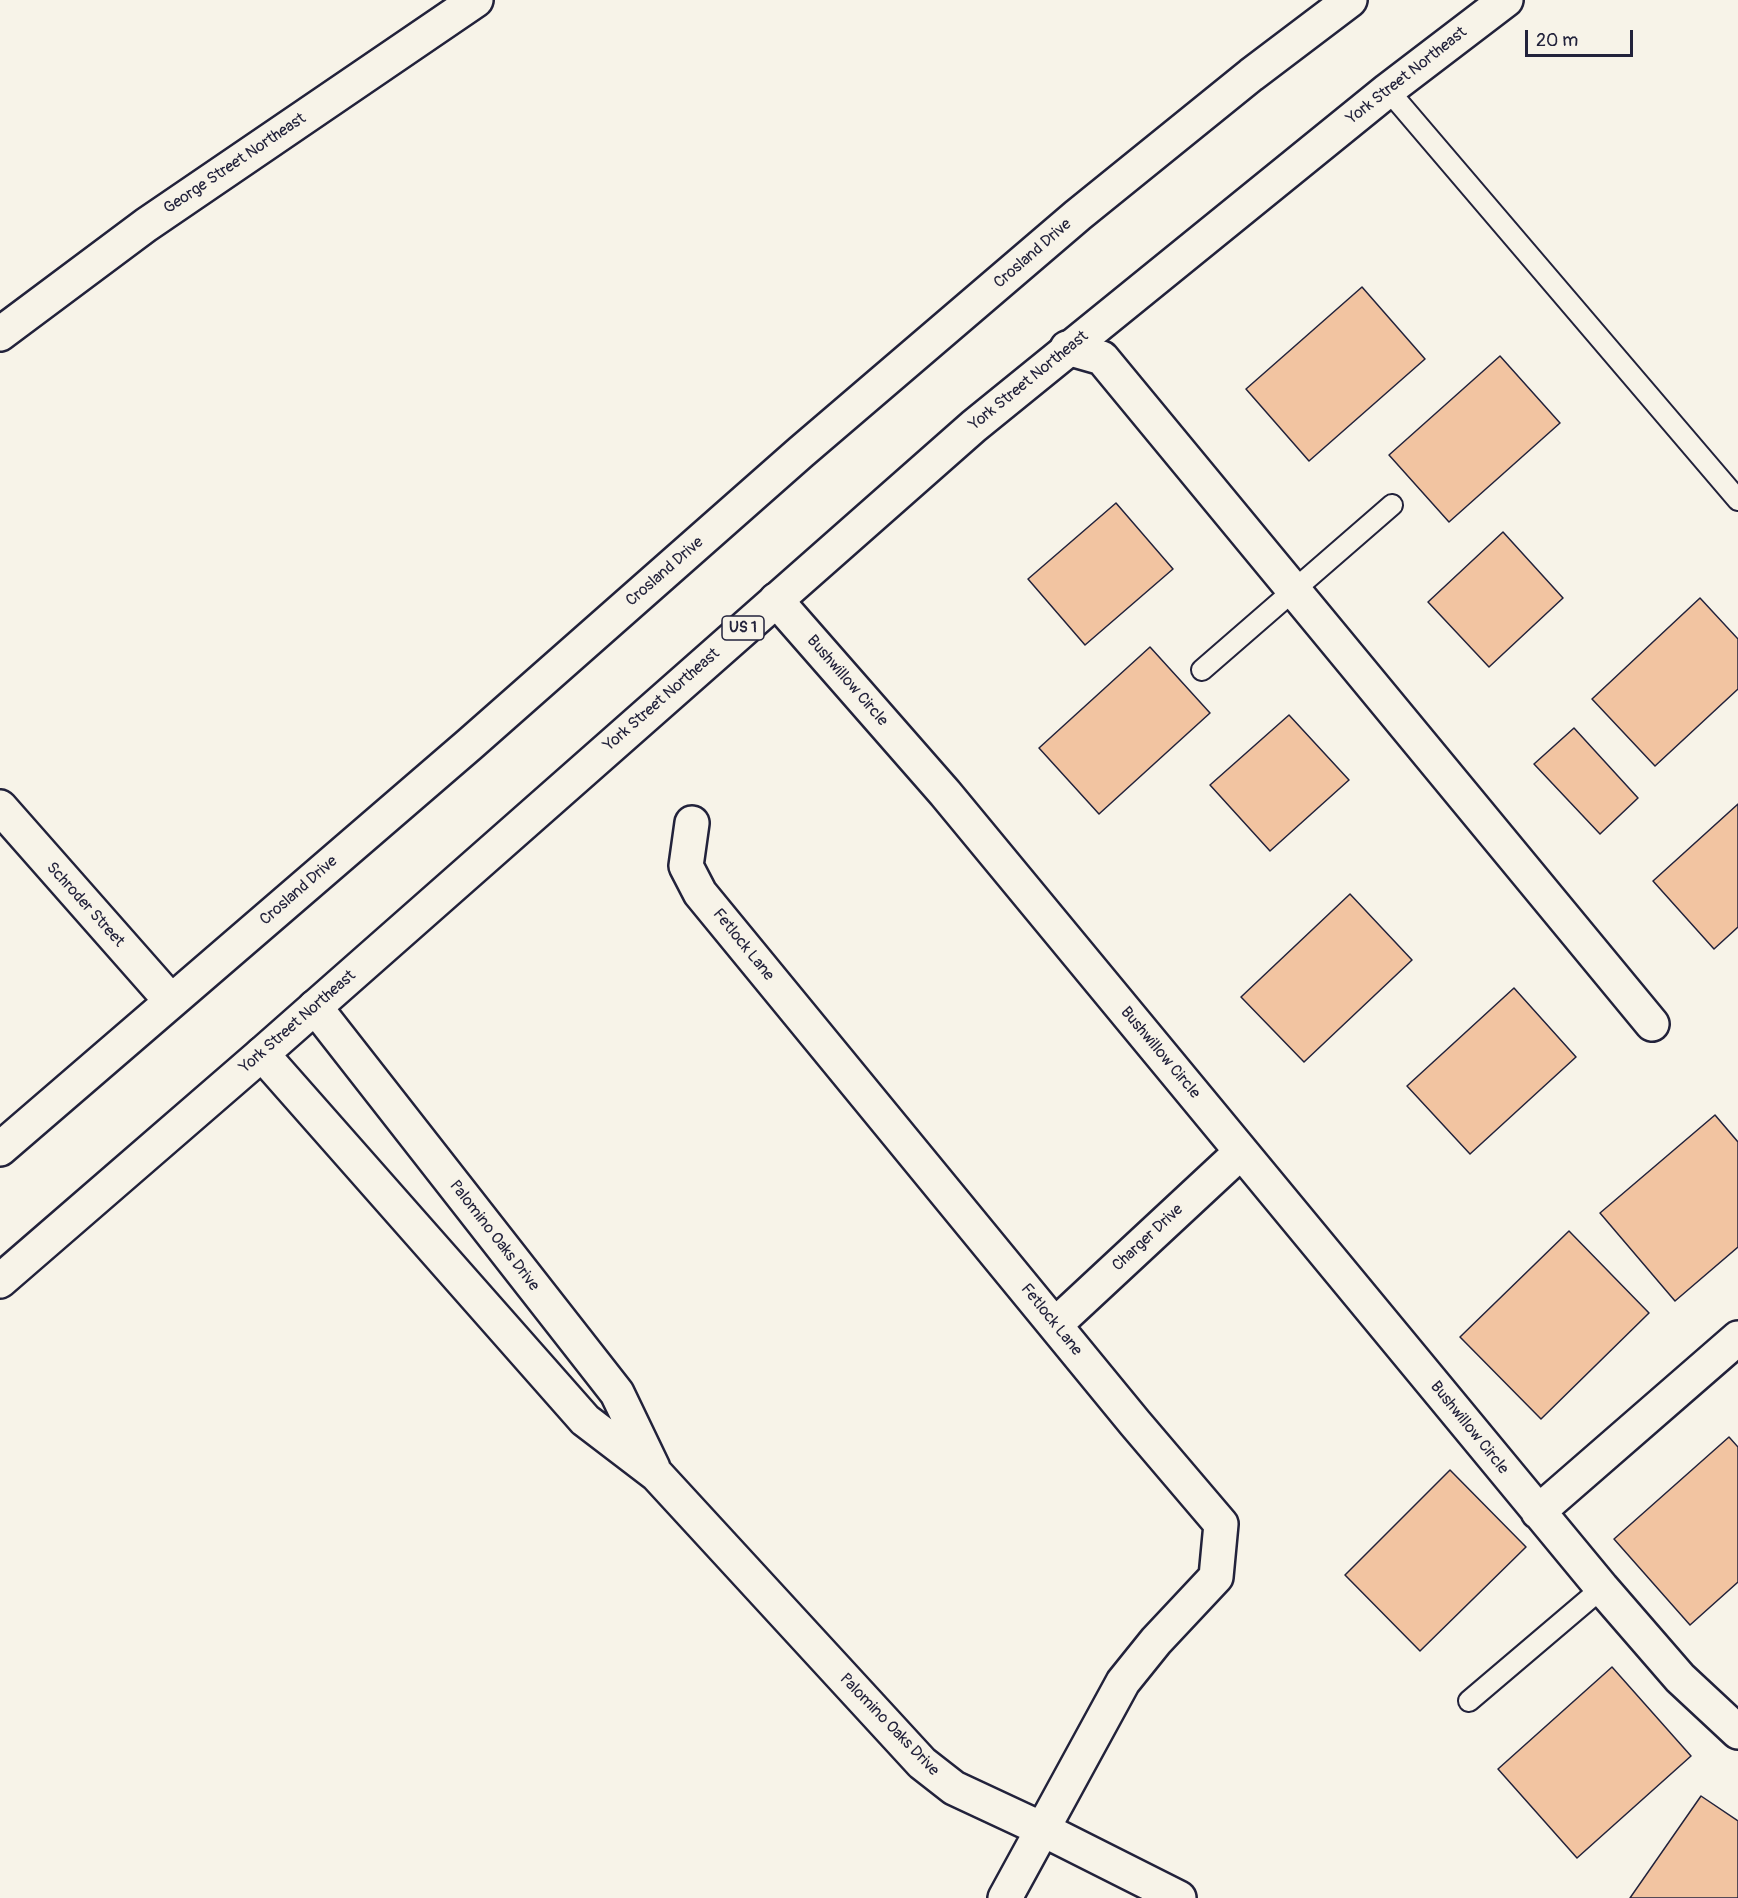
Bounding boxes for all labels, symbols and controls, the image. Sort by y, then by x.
scale bar [1528,18,1636,56]
street label: York Street Northeast [1343,23,1471,129]
text: 20 m [1536,29,1578,52]
street label: George Street Northeast [160,109,310,219]
street label: Crosland Drive [990,215,1076,293]
street label: York Street Northeast [966,327,1092,435]
street label: Crosland Drive [622,533,708,611]
road number: US 1 [722,616,764,640]
street label: Bushwillow Circle [802,632,892,730]
street label: York Street Northeast [600,644,724,756]
street label: Crosland Drive [256,852,342,930]
street label: Schroder Street [42,859,128,951]
street label: Fetlock Lane [708,905,778,985]
street label: York Street Northeast [236,966,360,1078]
street label: Bushwillow Circle [1116,1003,1204,1103]
street label: Palomino Oaks Drive [445,1177,543,1295]
street label: Charger Drive [1109,1200,1187,1276]
street label: Fetlock Lane [1016,1280,1086,1360]
street label: Bushwillow Circle [1426,1378,1512,1478]
street label: Palomino Oaks Drive [835,1670,943,1780]

